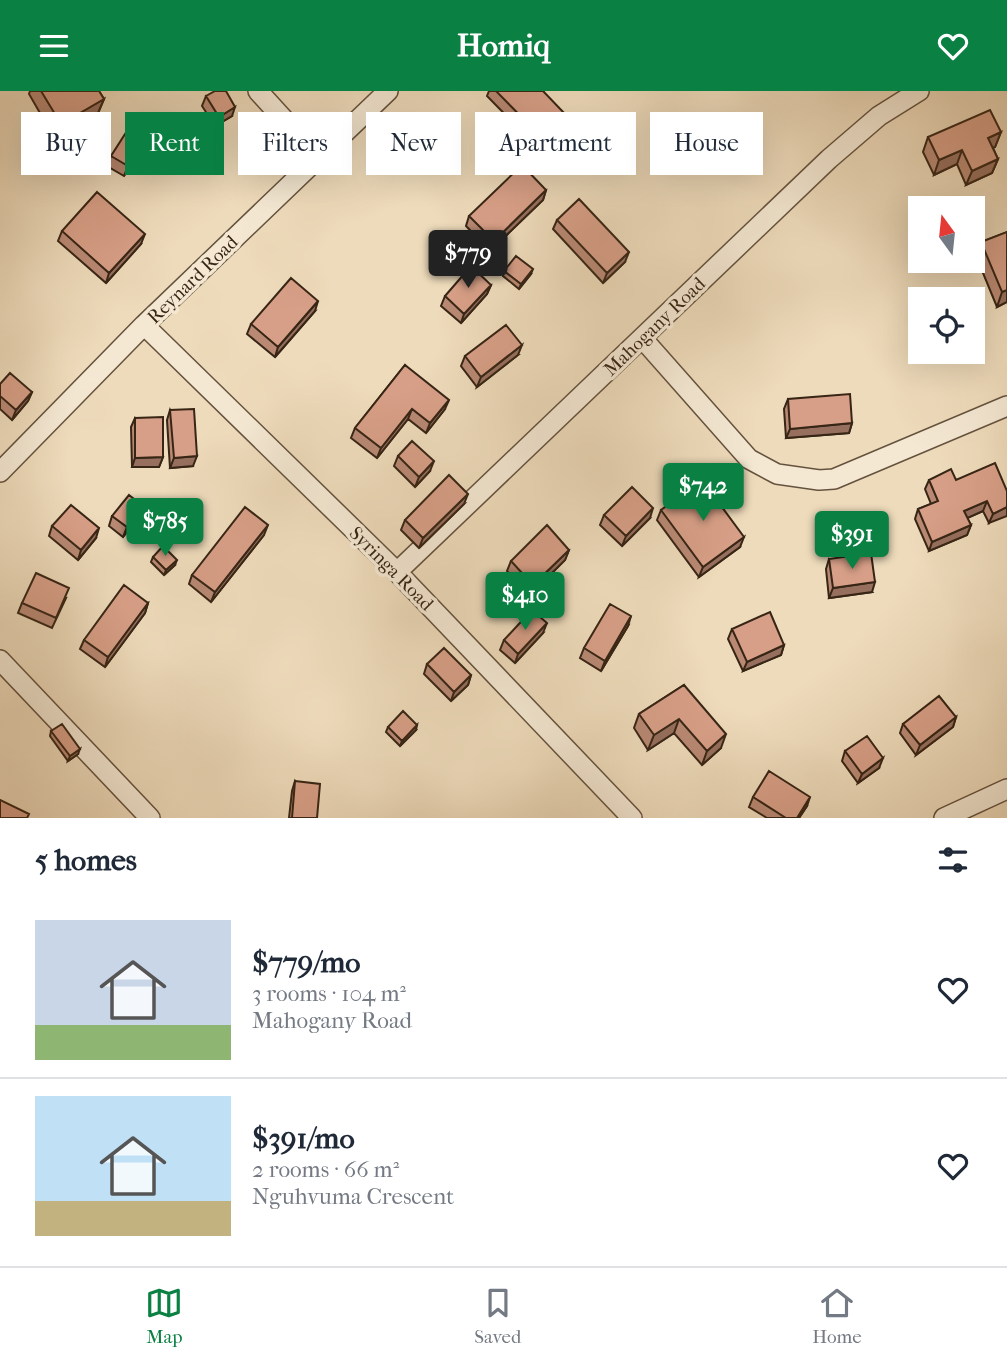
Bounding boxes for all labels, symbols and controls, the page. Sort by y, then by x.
icon: menu [35,27,73,65]
text: Homiq [457,27,550,64]
icon: heart [934,27,972,65]
chip: Buy [21,112,111,175]
chip: Rent [125,112,224,175]
chip: Filters [238,112,352,175]
chip: New [366,112,461,175]
chip: Apartment [475,112,636,175]
chip: House [650,112,763,175]
north arrow [908,196,985,273]
map controls [908,196,985,364]
street label: Reynard Road [143,231,243,328]
pin: $779 [427,231,509,290]
text: $779 [445,239,491,266]
street label: Mahogany Road [599,272,710,381]
button: locate [908,287,985,364]
pin: $742 [662,463,744,523]
text: $742 [679,472,727,499]
pin: $785 [124,498,206,558]
text: $785 [142,507,188,534]
pin: $391 [811,511,893,571]
text: $391 [831,520,873,547]
street label: Syringa Road [345,522,438,616]
pin: $410 [484,573,566,632]
text: $410 [502,581,549,608]
icon: filters [934,841,972,879]
text: 5 homes [35,843,137,878]
text: $779/mo [252,945,361,980]
icon: home [91,948,175,1032]
icon: heart [934,971,972,1009]
text: 3 rooms · 104 m² [252,980,406,1007]
text: Mahogany Road [252,1007,412,1034]
text: $391/mo [252,1121,355,1156]
icon: home [91,1124,175,1208]
icon: heart [934,1147,972,1185]
text: 2 rooms · 66 m² [252,1156,399,1183]
text: Nguhvuma Crescent [252,1183,454,1210]
tab: Map [145,1284,183,1348]
tab: Saved [474,1284,521,1348]
tab: Home [812,1284,862,1348]

